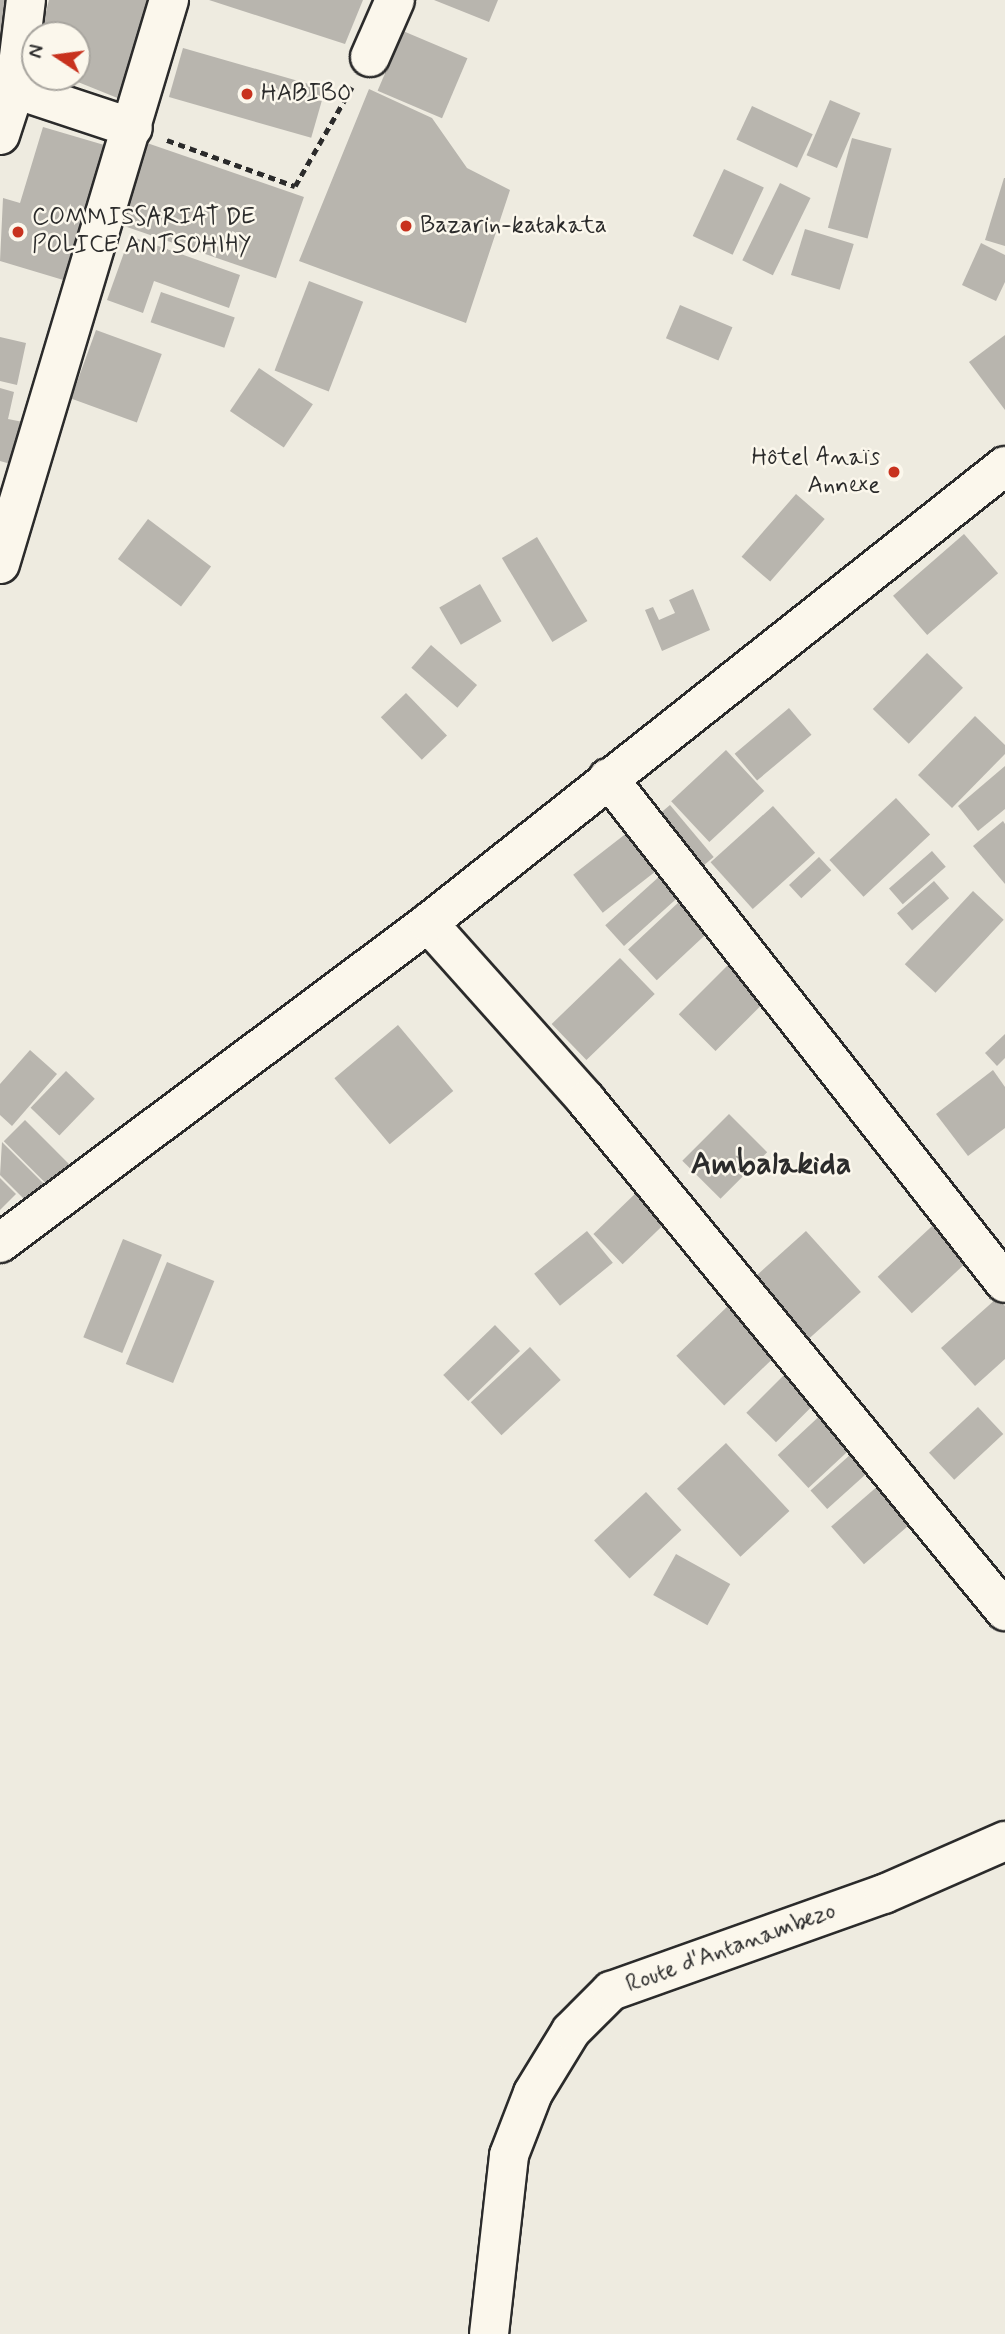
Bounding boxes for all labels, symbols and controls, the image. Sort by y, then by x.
north arrow [21,21,91,91]
text: N [23,43,51,61]
place label: HABIBO [261,80,351,108]
marker: HABIBO [239,86,255,102]
place label: COMMISSARIAT DE POLICE ANTSOHIHY [32,204,257,260]
place label: Bazarin-katakata [420,212,607,240]
marker: Bazarin-katakata [398,218,414,234]
marker: COMMISSARIAT DE POLICE ANTSOHIHY [10,224,26,240]
place label: Hôtel Anaïs Annexe [760,444,880,500]
marker: Hôtel Anaïs Annexe [886,464,902,480]
district label: Ambalakida [691,1145,851,1183]
street label: Route d'Antanambezo [623,1897,839,1999]

